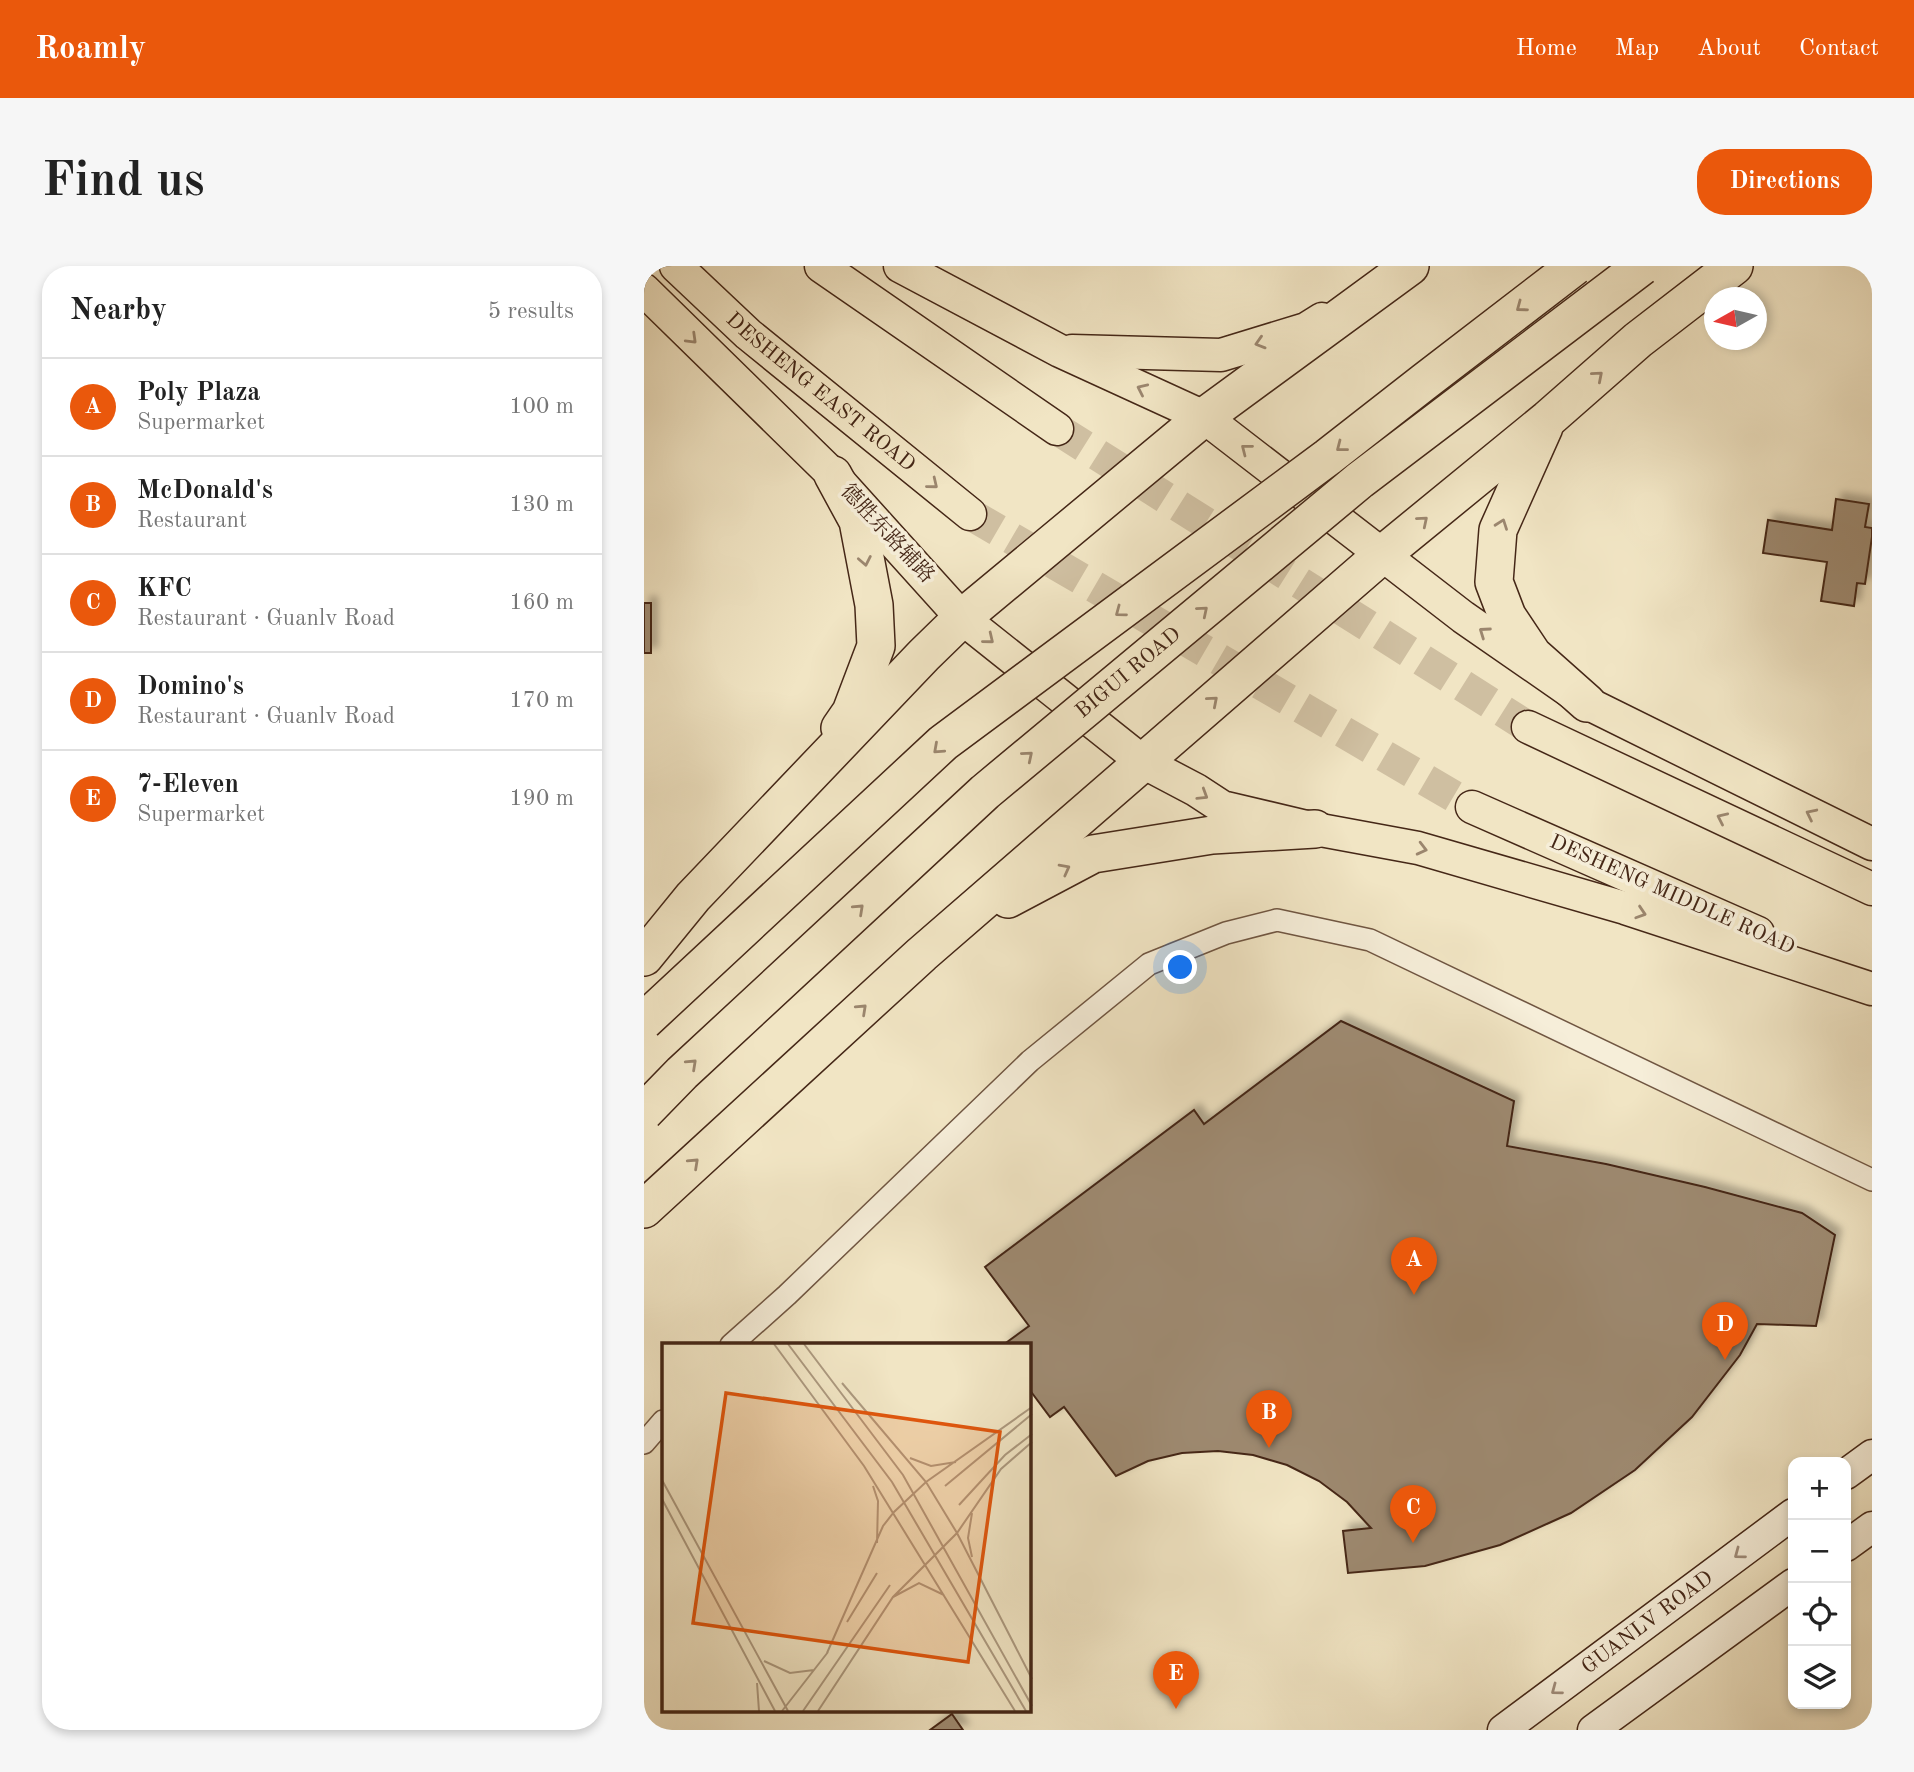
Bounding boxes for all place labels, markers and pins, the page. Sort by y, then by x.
pin: A [1391,1237,1437,1295]
pin: D [1702,1302,1748,1360]
pin: B [1246,1390,1292,1448]
pin: C [1390,1485,1436,1543]
pin: E [1153,1651,1199,1709]

